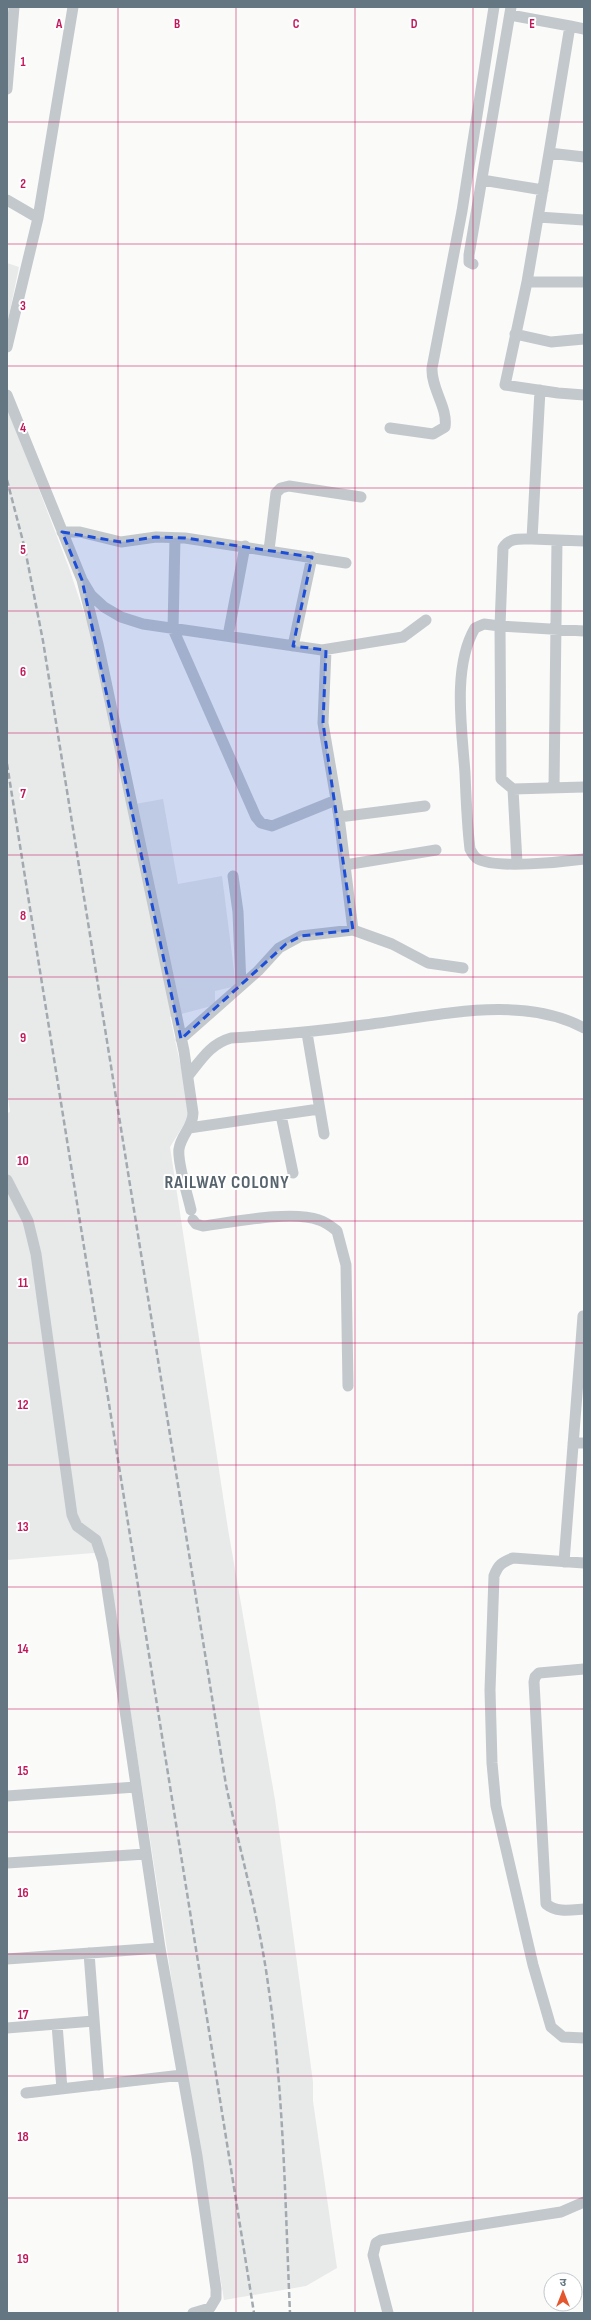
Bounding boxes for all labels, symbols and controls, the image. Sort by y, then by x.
text: A [55,16,63,32]
text: B [174,16,180,32]
text: C [293,16,300,32]
text: D [411,16,418,32]
text: E [529,16,535,32]
text: 1 [20,54,26,70]
text: 2 [20,176,26,192]
text: 3 [20,298,26,314]
text: 4 [20,420,26,436]
text: 5 [20,542,26,558]
text: 6 [20,664,26,680]
text: 7 [20,786,26,802]
text: 8 [20,908,26,924]
text: 9 [20,1030,26,1046]
text: 10 [17,1153,29,1169]
district label: RAILWAY COLONY [164,1172,290,1193]
text: 11 [18,1275,28,1291]
text: 12 [18,1397,29,1413]
text: 13 [18,1519,29,1535]
text: 14 [17,1641,29,1657]
text: 15 [18,1763,29,1779]
text: 16 [17,1885,29,1901]
text: 17 [18,2007,29,2023]
text: 18 [17,2129,29,2145]
text: 19 [17,2251,29,2267]
north arrow [543,2272,583,2312]
text: उ [560,2276,567,2289]

